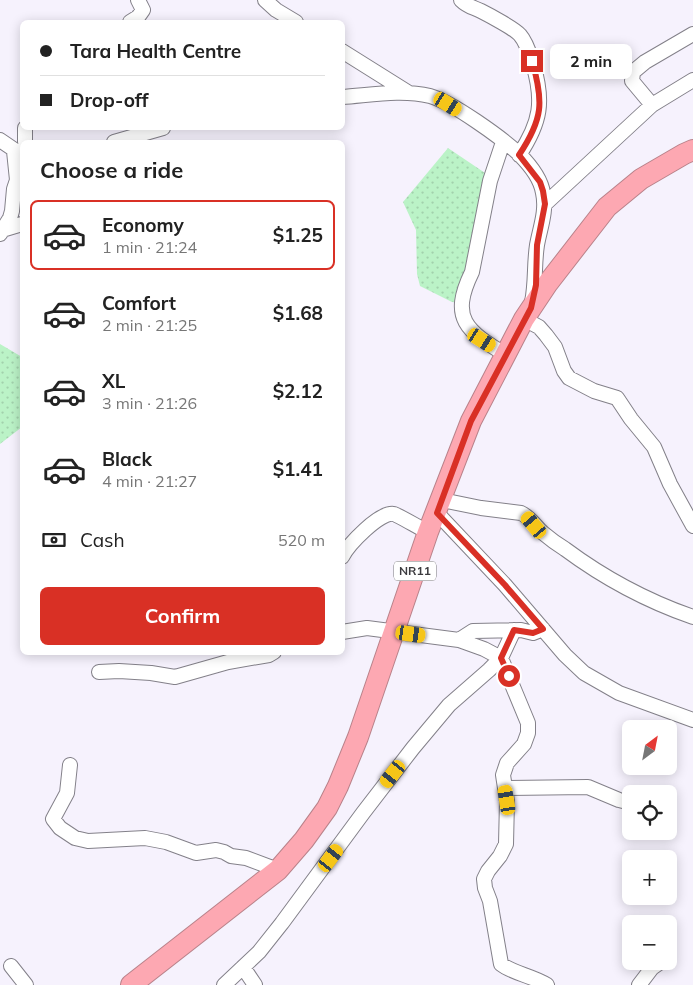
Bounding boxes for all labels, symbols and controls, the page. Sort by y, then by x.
text: Tara Health Centre [70,39,241,63]
callout: 2 min [550,44,632,78]
route end [521,50,543,72]
text: 2 min [570,51,612,71]
text: Drop-off [70,88,148,112]
car [431,90,464,118]
text: Choose a ride [40,156,183,184]
icon: car [42,213,87,258]
text: Economy [102,213,184,237]
text: $1.25 [273,223,323,247]
text: 1 min · 21:24 [102,237,197,257]
icon: car [42,291,87,336]
text: Comfort [102,291,176,315]
text: $1.68 [273,301,323,325]
text: 2 min · 21:25 [102,315,197,335]
car [465,326,498,354]
icon: car [42,369,87,414]
text: XL [102,369,125,393]
text: $2.12 [273,379,323,403]
text: 3 min · 21:26 [102,393,197,413]
icon: car [42,447,87,492]
text: Black [102,447,152,471]
text: $1.41 [273,457,323,481]
text: 4 min · 21:27 [102,471,197,491]
car [518,509,549,541]
icon: cash [40,526,68,554]
text: Cash [80,528,125,552]
text: 520 m [278,530,325,550]
road number: NR11 [394,562,436,580]
button: Confirm [40,587,325,645]
car [395,624,426,644]
route start [498,665,520,687]
north arrow [622,720,678,775]
map controls [622,720,677,970]
car [377,758,408,790]
car [497,784,516,816]
button: locate [622,785,677,840]
car [315,842,346,874]
button: + [622,850,677,905]
button: − [622,915,677,970]

